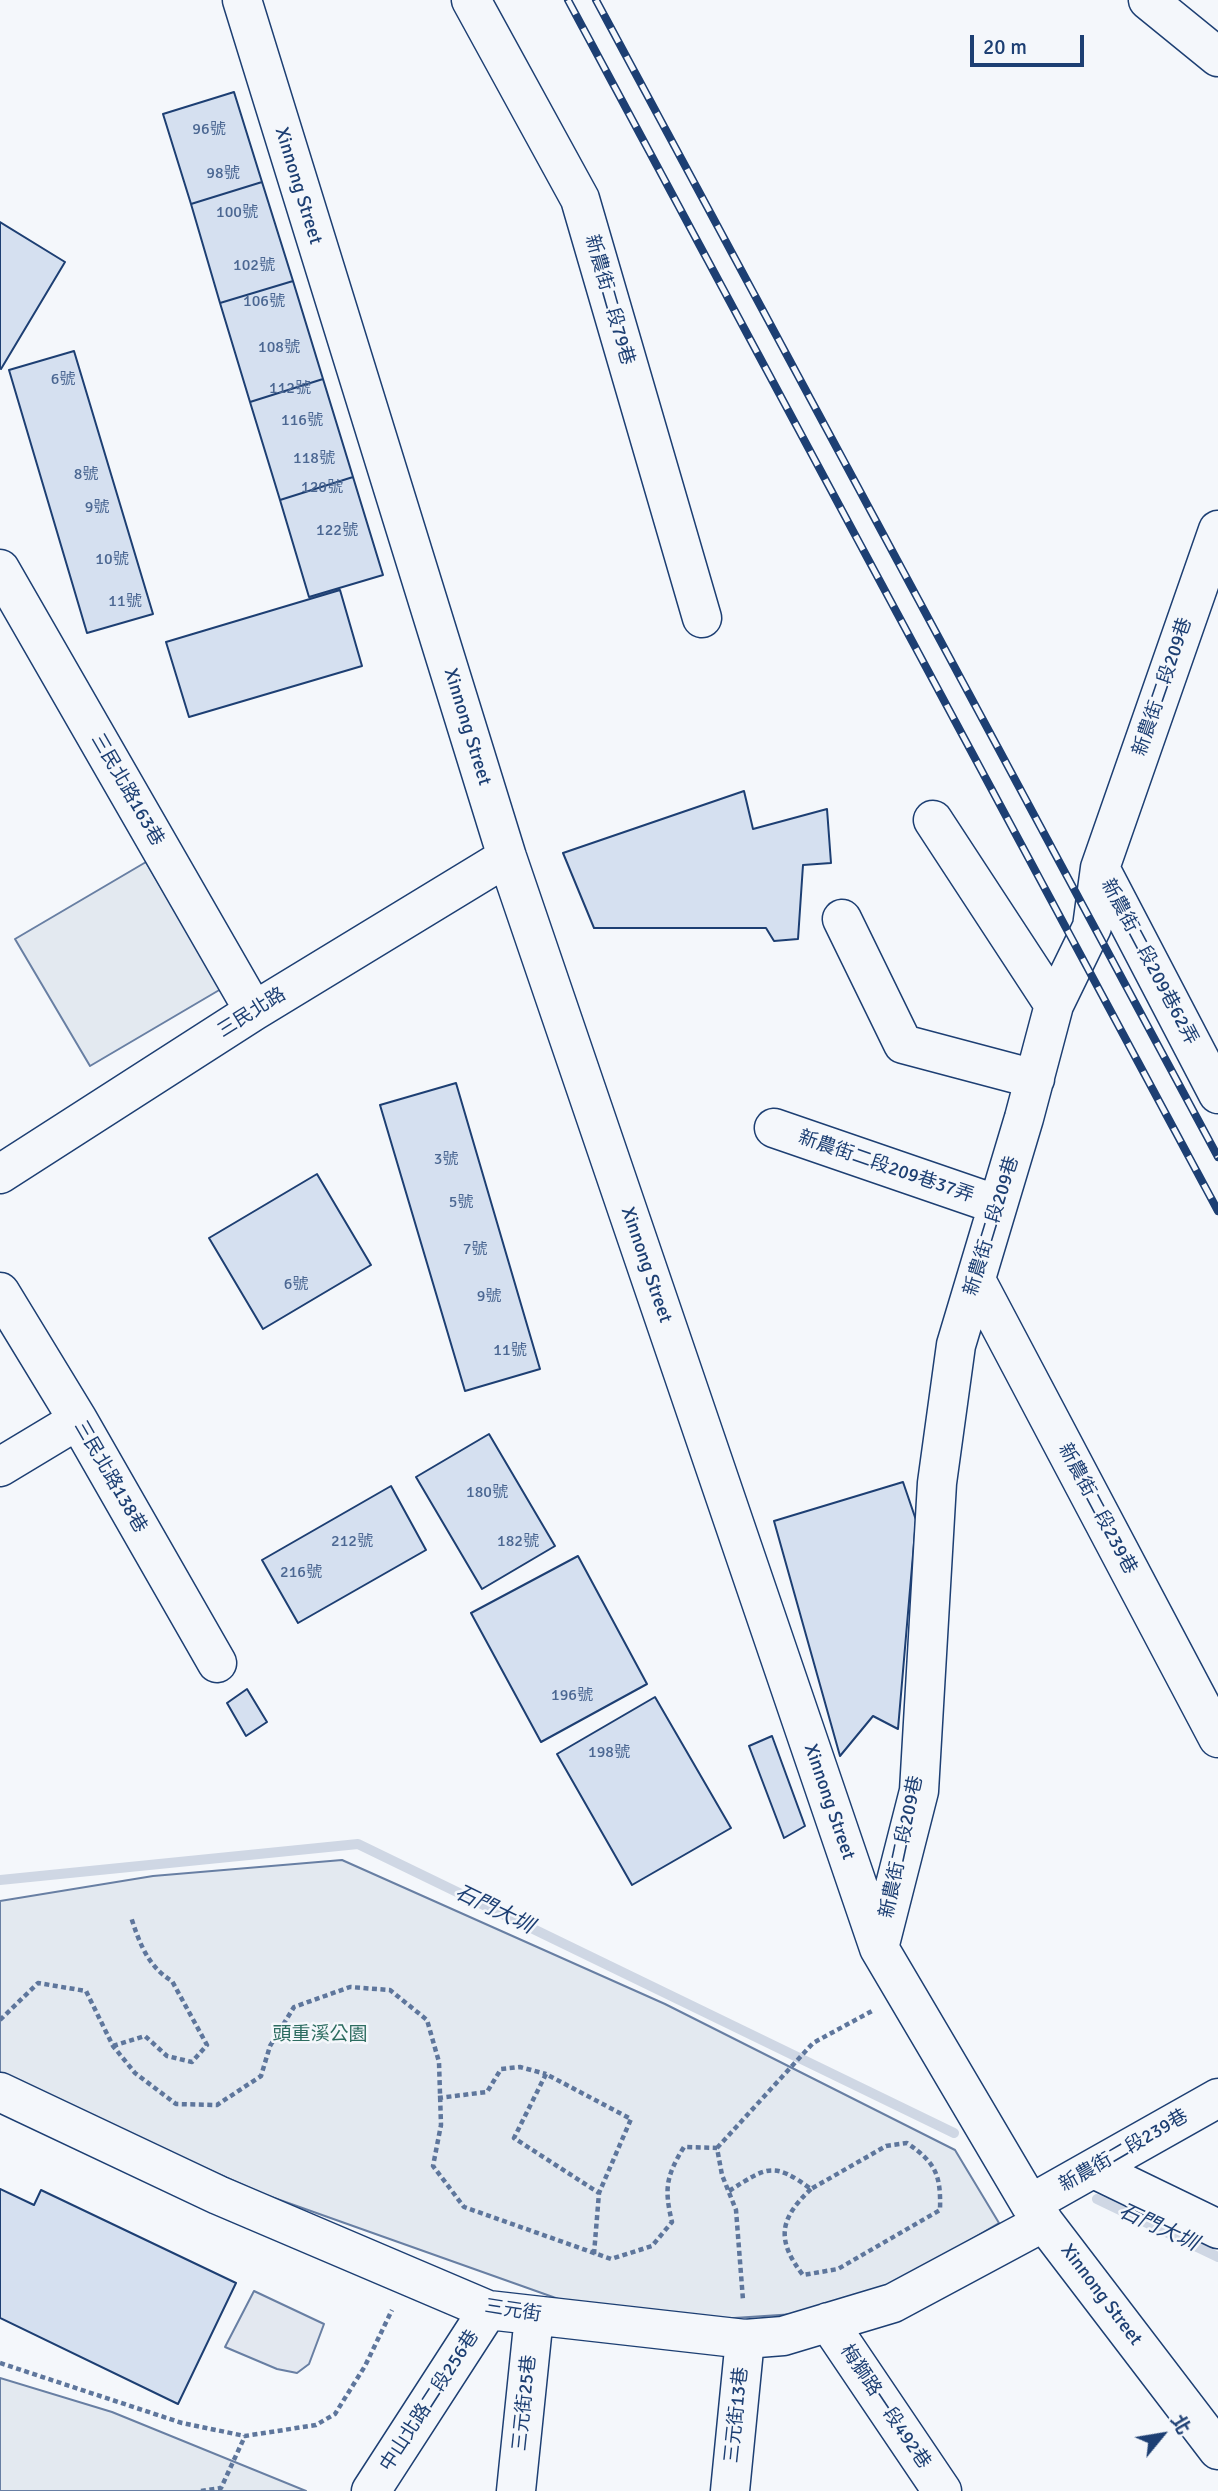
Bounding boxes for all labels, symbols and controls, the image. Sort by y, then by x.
scale bar [973,21,1087,65]
text: 20 m [983,34,1027,60]
house number: 96號 [192,120,226,140]
street label: Xinnong Street [269,125,327,247]
house number: 98號 [206,164,240,184]
house number: 100號 [216,203,258,223]
street label: 新農街二段79巷 [580,232,638,368]
house number: 102號 [233,256,275,276]
house number: 106號 [243,292,285,312]
house number: 108號 [258,338,300,358]
house number: 6號 [51,370,75,390]
house number: 112號 [269,379,311,399]
house number: 116號 [281,411,323,431]
house number: 118號 [293,449,335,469]
house number: 8號 [74,465,98,485]
house number: 120號 [301,478,343,498]
house number: 9號 [85,498,109,518]
house number: 122號 [316,521,358,541]
house number: 10號 [95,550,129,570]
house number: 11號 [108,592,142,612]
street label: 新農街二段209巷 [1129,615,1197,759]
street label: Xinnong Street [438,666,496,788]
street label: 三民北路163巷 [86,730,168,850]
street label: 新農街二段209巷62弄 [1096,875,1202,1049]
street label: 三民北路 [214,983,290,1043]
street label: 新農街二段209巷37弄 [795,1126,977,1208]
house number: 3號 [434,1150,458,1170]
street label: 新農街二段209巷 [960,1153,1024,1299]
house number: 5號 [449,1193,473,1213]
street label: Xinnong Street [616,1204,676,1326]
house number: 7號 [463,1240,487,1260]
house number: 6號 [284,1275,308,1295]
house number: 9號 [477,1287,501,1307]
house number: 11號 [493,1341,527,1361]
street label: 三民北路138巷 [69,1417,151,1537]
street label: 新農街二段239巷 [1053,1440,1141,1578]
house number: 180號 [466,1483,508,1503]
house number: 212號 [331,1532,373,1552]
house number: 182號 [497,1532,539,1552]
house number: 216號 [280,1563,322,1583]
house number: 196號 [551,1686,593,1706]
street label: Xinnong Street [799,1741,859,1863]
house number: 198號 [588,1743,630,1763]
street label: 新農街二段209巷 [876,1774,928,1920]
water label: 石門大圳 [451,1880,537,1940]
park label: 頭重溪公園 [273,2024,367,2046]
street label: 新農街二段239巷 [1056,2105,1192,2197]
water label: 石門大圳 [1115,2199,1201,2257]
street label: Xinnong Street [1055,2240,1147,2350]
street label: 三元街 [483,2295,543,2327]
street label: 中山北路二段256巷 [376,2326,484,2476]
street label: 梅獅路一段492巷 [835,2341,935,2473]
street label: 三元街25巷 [509,2354,541,2452]
street label: 三元街13巷 [721,2366,753,2464]
north arrow [1127,2400,1197,2470]
text: 北 [1165,2410,1195,2439]

